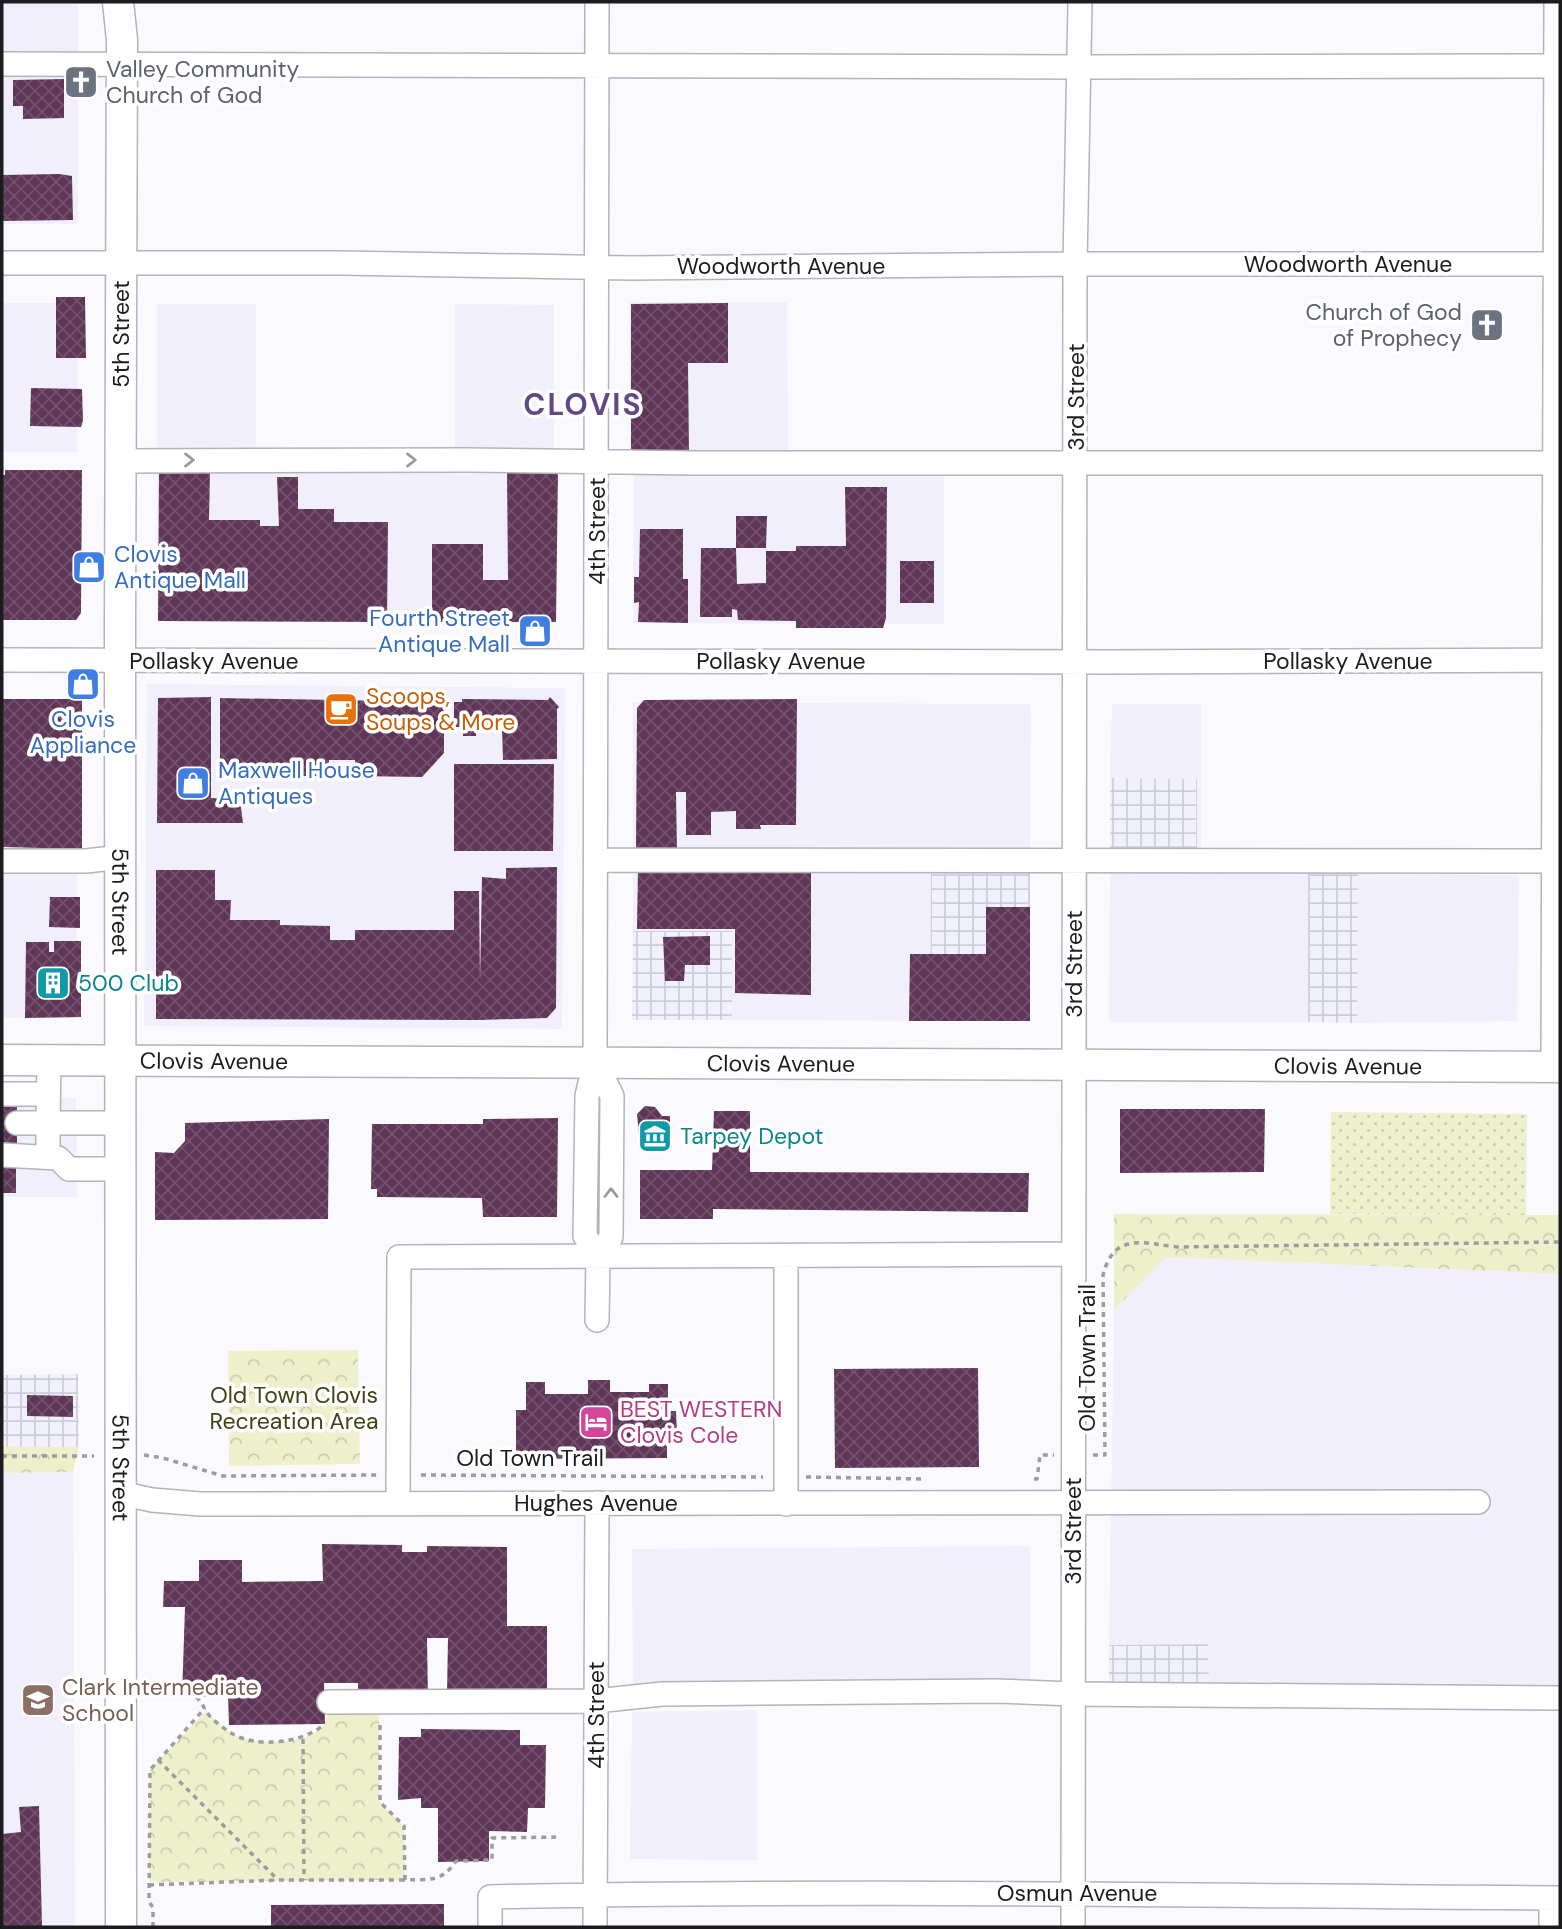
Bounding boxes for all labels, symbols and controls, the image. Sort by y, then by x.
place label: Valley Community Church of God [106,54,299,110]
church icon: Valley Community Church of God [62,63,100,101]
street label: Woodworth Avenue [1244,249,1452,279]
street label: Woodworth Avenue [677,251,885,281]
street label: 5th Street [106,280,136,388]
place label: Church of God of Prophecy [1305,297,1462,353]
church icon: Church of God of Prophecy [1468,306,1506,344]
street label: 3rd Street [1061,343,1091,451]
district label: CLOVIS [523,385,643,424]
one-way arrow [184,452,195,468]
one-way arrow [406,452,416,468]
street label: 4th Street [582,477,612,585]
place label: Clovis Antique Mall [114,539,246,595]
shop icon: Clovis Antique Mall [70,548,108,586]
place label: Fourth Street Antique Mall [369,603,510,659]
shop icon: Fourth Street Antique Mall [516,612,554,650]
street label: Pollasky Avenue [129,646,299,676]
street label: Pollasky Avenue [696,646,866,676]
street label: Pollasky Avenue [1263,646,1433,676]
shop icon: Clovis Appliance [64,665,102,703]
place label: Scoops, Soups & More [366,681,515,737]
cafe icon: Scoops, Soups & More [322,690,360,728]
place label: Clovis Appliance [30,704,136,760]
place label: Maxwell House Antiques [218,755,375,811]
shop icon: Maxwell House Antiques [174,764,212,802]
street label: 5th Street [105,848,135,956]
street label: 3rd Street [1059,910,1089,1018]
building icon: 500 Club [34,964,72,1002]
place label: 500 Club [78,968,179,998]
street label: Clovis Avenue [140,1046,288,1076]
street label: Clovis Avenue [707,1048,855,1079]
street label: Clovis Avenue [1274,1051,1422,1081]
museum icon: Tarpey Depot [636,1117,674,1155]
place label: Tarpey Depot [680,1121,824,1151]
one-way arrow [603,1187,619,1197]
street label: Old Town Trail [1072,1284,1102,1432]
park label: Old Town Clovis Recreation Area [210,1380,378,1436]
place label: BEST WESTERN Clovis Cole [620,1394,783,1450]
hotel icon: BEST WESTERN Clovis Cole [577,1403,615,1441]
street label: 5th Street [106,1414,136,1522]
street label: Old Town Trail [456,1443,604,1473]
street label: 3rd Street [1058,1477,1088,1585]
street label: Hughes Avenue [514,1488,678,1518]
street label: 4th Street [581,1661,611,1769]
place label: Clark Intermediate School [62,1672,259,1728]
school or university icon: Clark Intermediate School [19,1681,57,1719]
street label: Osmun Avenue [997,1878,1157,1908]

